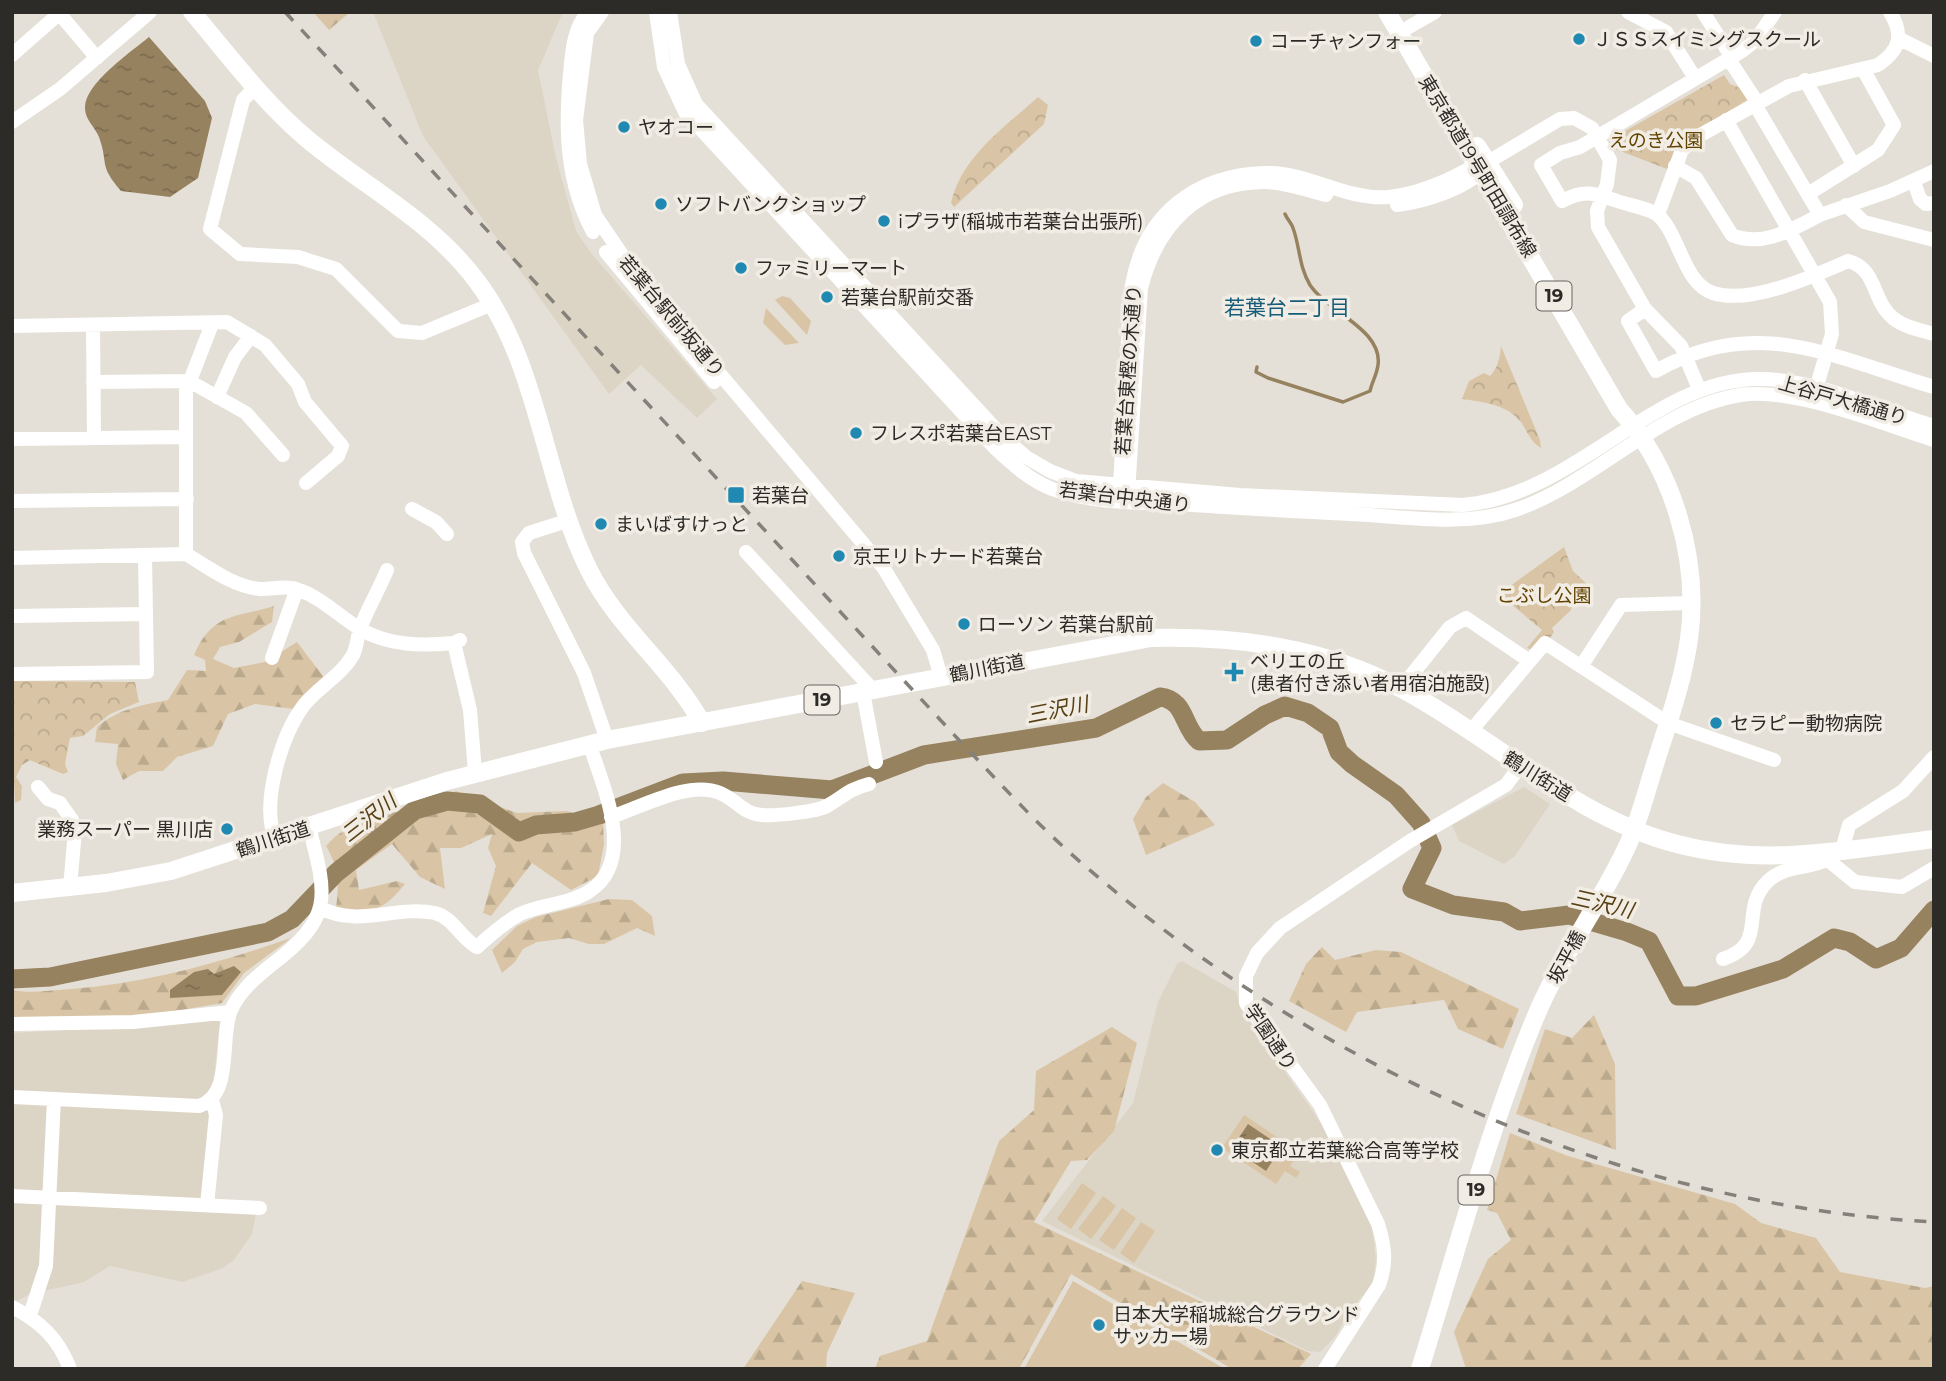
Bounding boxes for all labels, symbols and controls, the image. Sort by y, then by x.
place label: ＪＳＳスイミングスクール [1593,28,1821,51]
place label: コーチャンフォー [1270,30,1421,53]
marker: ＪＳＳスイミングスクール [1571,31,1587,47]
marker: コーチャンフォー [1248,33,1264,49]
street label: 東京都道19号町田調布線 [1414,71,1541,262]
place label: ヤオコー [638,116,714,139]
marker: ヤオコー [616,119,632,135]
park label: えのき公園 [1609,129,1703,152]
place label: ソフトバンクショップ [675,193,866,216]
marker: ソフトバンクショップ [653,196,669,212]
place label: iプラザ(稲城市若葉台出張所) [898,210,1144,233]
marker: iプラザ(稲城市若葉台出張所) [876,213,892,229]
street label: 若葉台駅前坂通り [614,251,729,382]
place label: ファミリーマート [755,257,907,280]
marker: ファミリーマート [733,260,749,276]
road number: 19 [1536,282,1572,310]
street label: 若葉台東樫の木通り [1111,284,1146,456]
place label: 若葉台駅前交番 [841,286,974,309]
marker: 若葉台駅前交番 [819,289,835,305]
district label: 若葉台二丁目 [1224,295,1350,320]
street label: 上谷戸大橋通り [1776,371,1910,430]
place label: フレスポ若葉台EAST [870,422,1052,445]
marker: フレスポ若葉台EAST [848,425,864,441]
street label: 若葉台中央通り [1058,478,1192,517]
place label: 若葉台 [752,484,809,507]
marker: 若葉台 [726,485,746,505]
place label: まいばすけっと [615,513,748,536]
marker: まいばすけっと [593,516,609,532]
place label: 京王リトナード若葉台 [853,545,1043,568]
marker: 京王リトナード若葉台 [831,548,847,564]
park label: こぶし公園 [1496,584,1592,607]
place label: ローソン 若葉台駅前 [978,613,1154,636]
marker: ローソン 若葉台駅前 [956,616,972,632]
street label: 鶴川街道 [948,650,1027,687]
place label: ベリエの丘 (患者付き添い者用宿泊施設) [1250,650,1491,695]
marker: ベリエの丘 (患者付き添い者用宿泊施設) [1224,662,1244,682]
road number: 19 [804,686,840,714]
water label: 三沢川 [1024,691,1092,728]
place label: セラピー動物病院 [1730,712,1882,735]
marker: セラピー動物病院 [1708,715,1724,731]
street label: 鶴川街道 [1499,747,1576,806]
water label: 三沢川 [336,787,403,847]
street label: 鶴川街道 [233,817,313,862]
place label: 業務スーパー 黒川店 [37,818,213,841]
marker: 業務スーパー 黒川店 [219,821,235,837]
water label: 三沢川 [1569,884,1638,923]
street label: 坂平橋 [1543,927,1590,988]
street label: 学園通り [1240,999,1301,1075]
place label: 東京都立若葉総合高等学校 [1231,1139,1459,1162]
marker: 東京都立若葉総合高等学校 [1209,1142,1225,1158]
road number: 19 [1458,1176,1494,1204]
place label: 日本大学稲城総合グラウンド サッカー場 [1113,1303,1360,1348]
marker: 日本大学稲城総合グラウンド サッカー場 [1091,1317,1107,1333]

